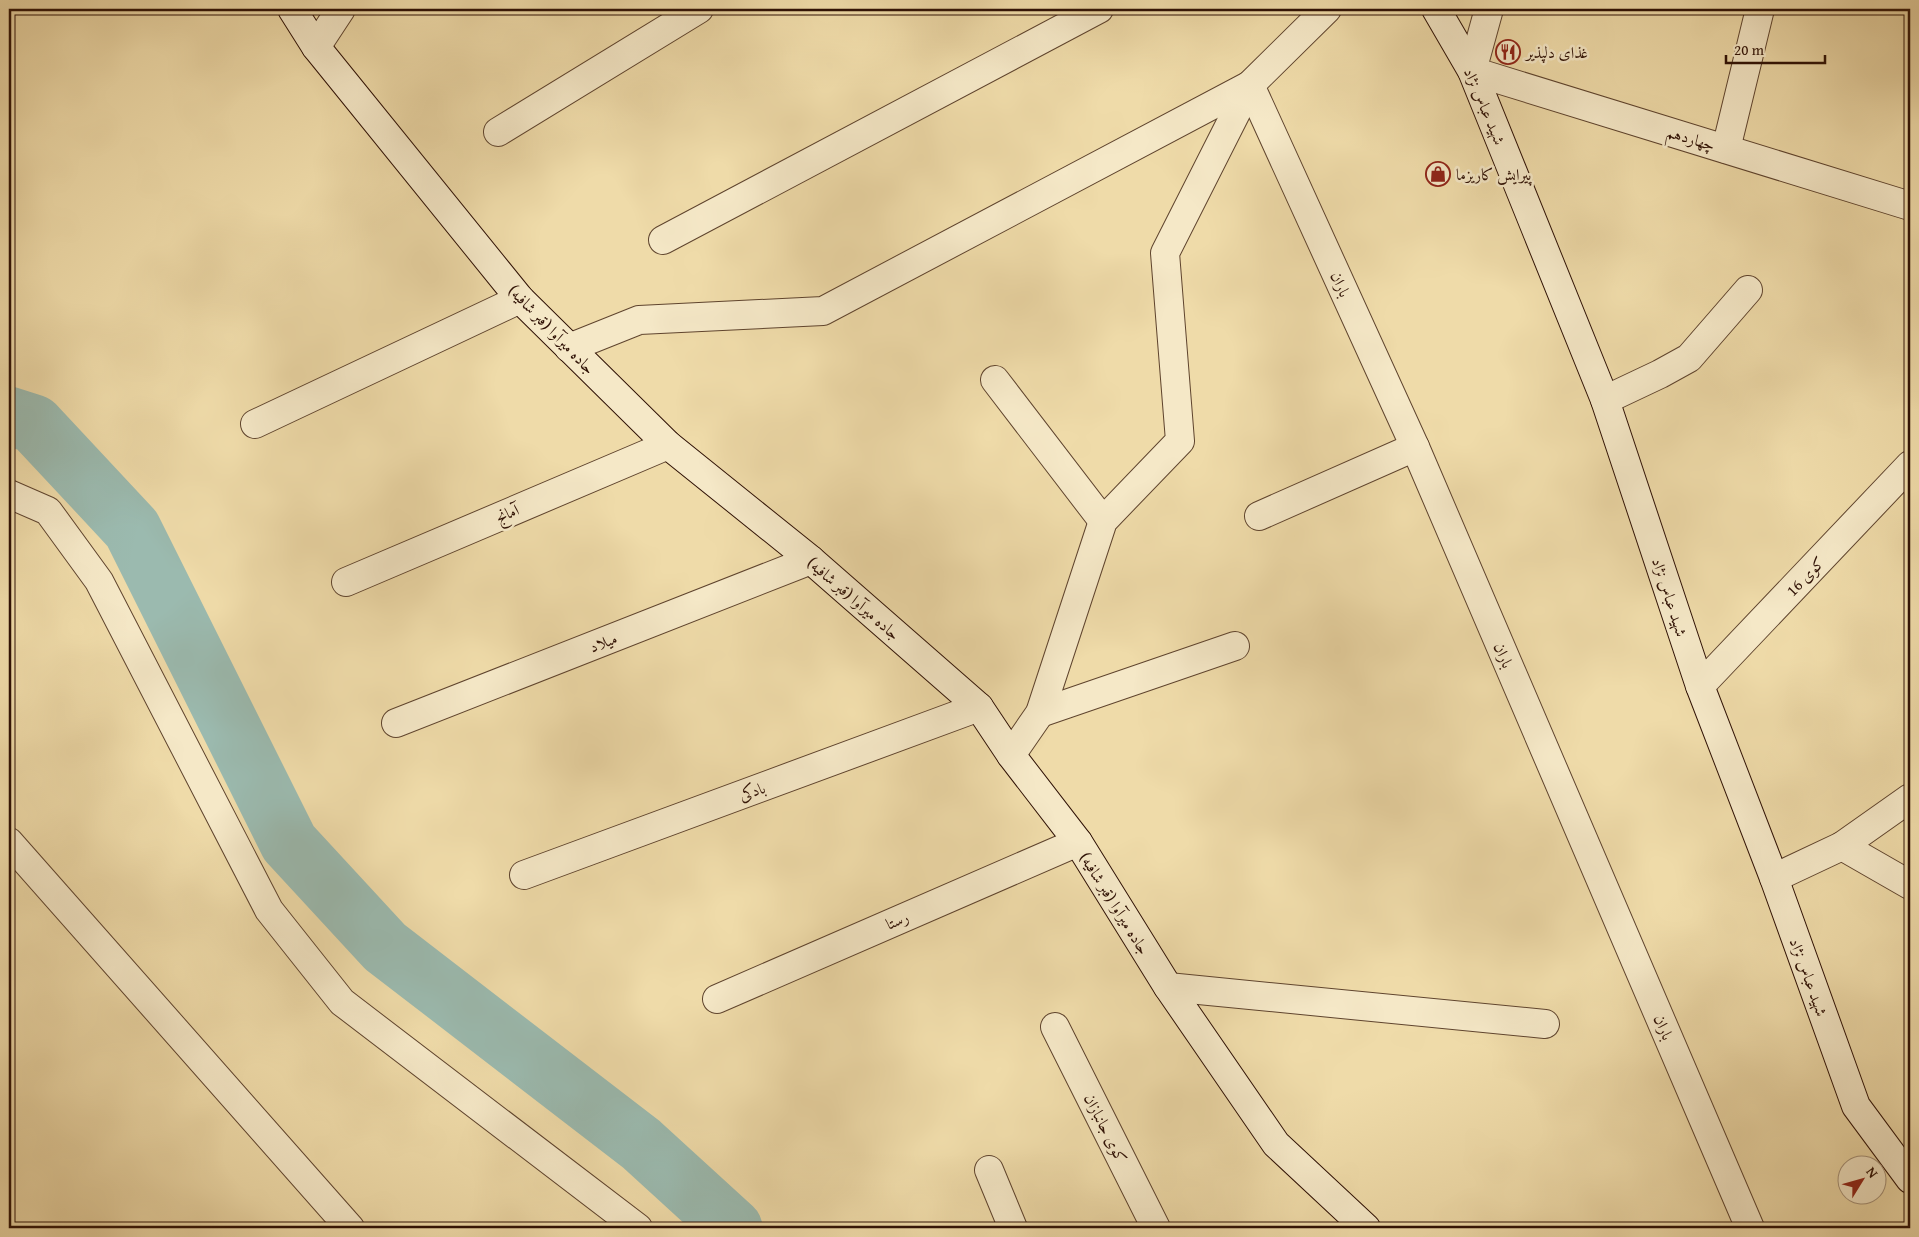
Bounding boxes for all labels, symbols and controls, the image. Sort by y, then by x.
scale bar [1726,32,1825,64]
restaurant icon: غذای دلپذیر [1495,39,1521,65]
text: 20 m [1734,39,1765,60]
place label: غذای دلپذیر [1524,40,1588,64]
street label: شهید عباس نژاد [1458,64,1512,148]
street label: چهاردهم [1663,119,1718,161]
shop icon: پیرایش کاریزما [1425,161,1451,187]
place label: پیرایش کاریزما [1456,162,1532,186]
street label: باران [1325,267,1357,301]
street label: جاده میرآوا (قبر شافیه) [503,279,601,379]
street label: آمانج [491,497,525,531]
street label: جاده میرآوا (قبر شافیه) [802,551,906,645]
street label: کوی 16 [1780,551,1830,601]
street label: شهید عباس نژاد [1646,554,1694,640]
street label: میلاد [585,626,621,658]
street label: باران [1488,638,1520,672]
street label: بادکی [735,775,769,807]
street label: جاده میرآوا (قبر شافیه) [1074,847,1156,959]
street label: رستا [882,904,912,936]
street label: شهید عباس نژاد [1784,934,1834,1020]
street label: باران [1648,1010,1680,1044]
street label: کوی جانبازان [1078,1089,1134,1167]
north arrow [1836,1154,1886,1204]
text: N [1862,1162,1884,1182]

